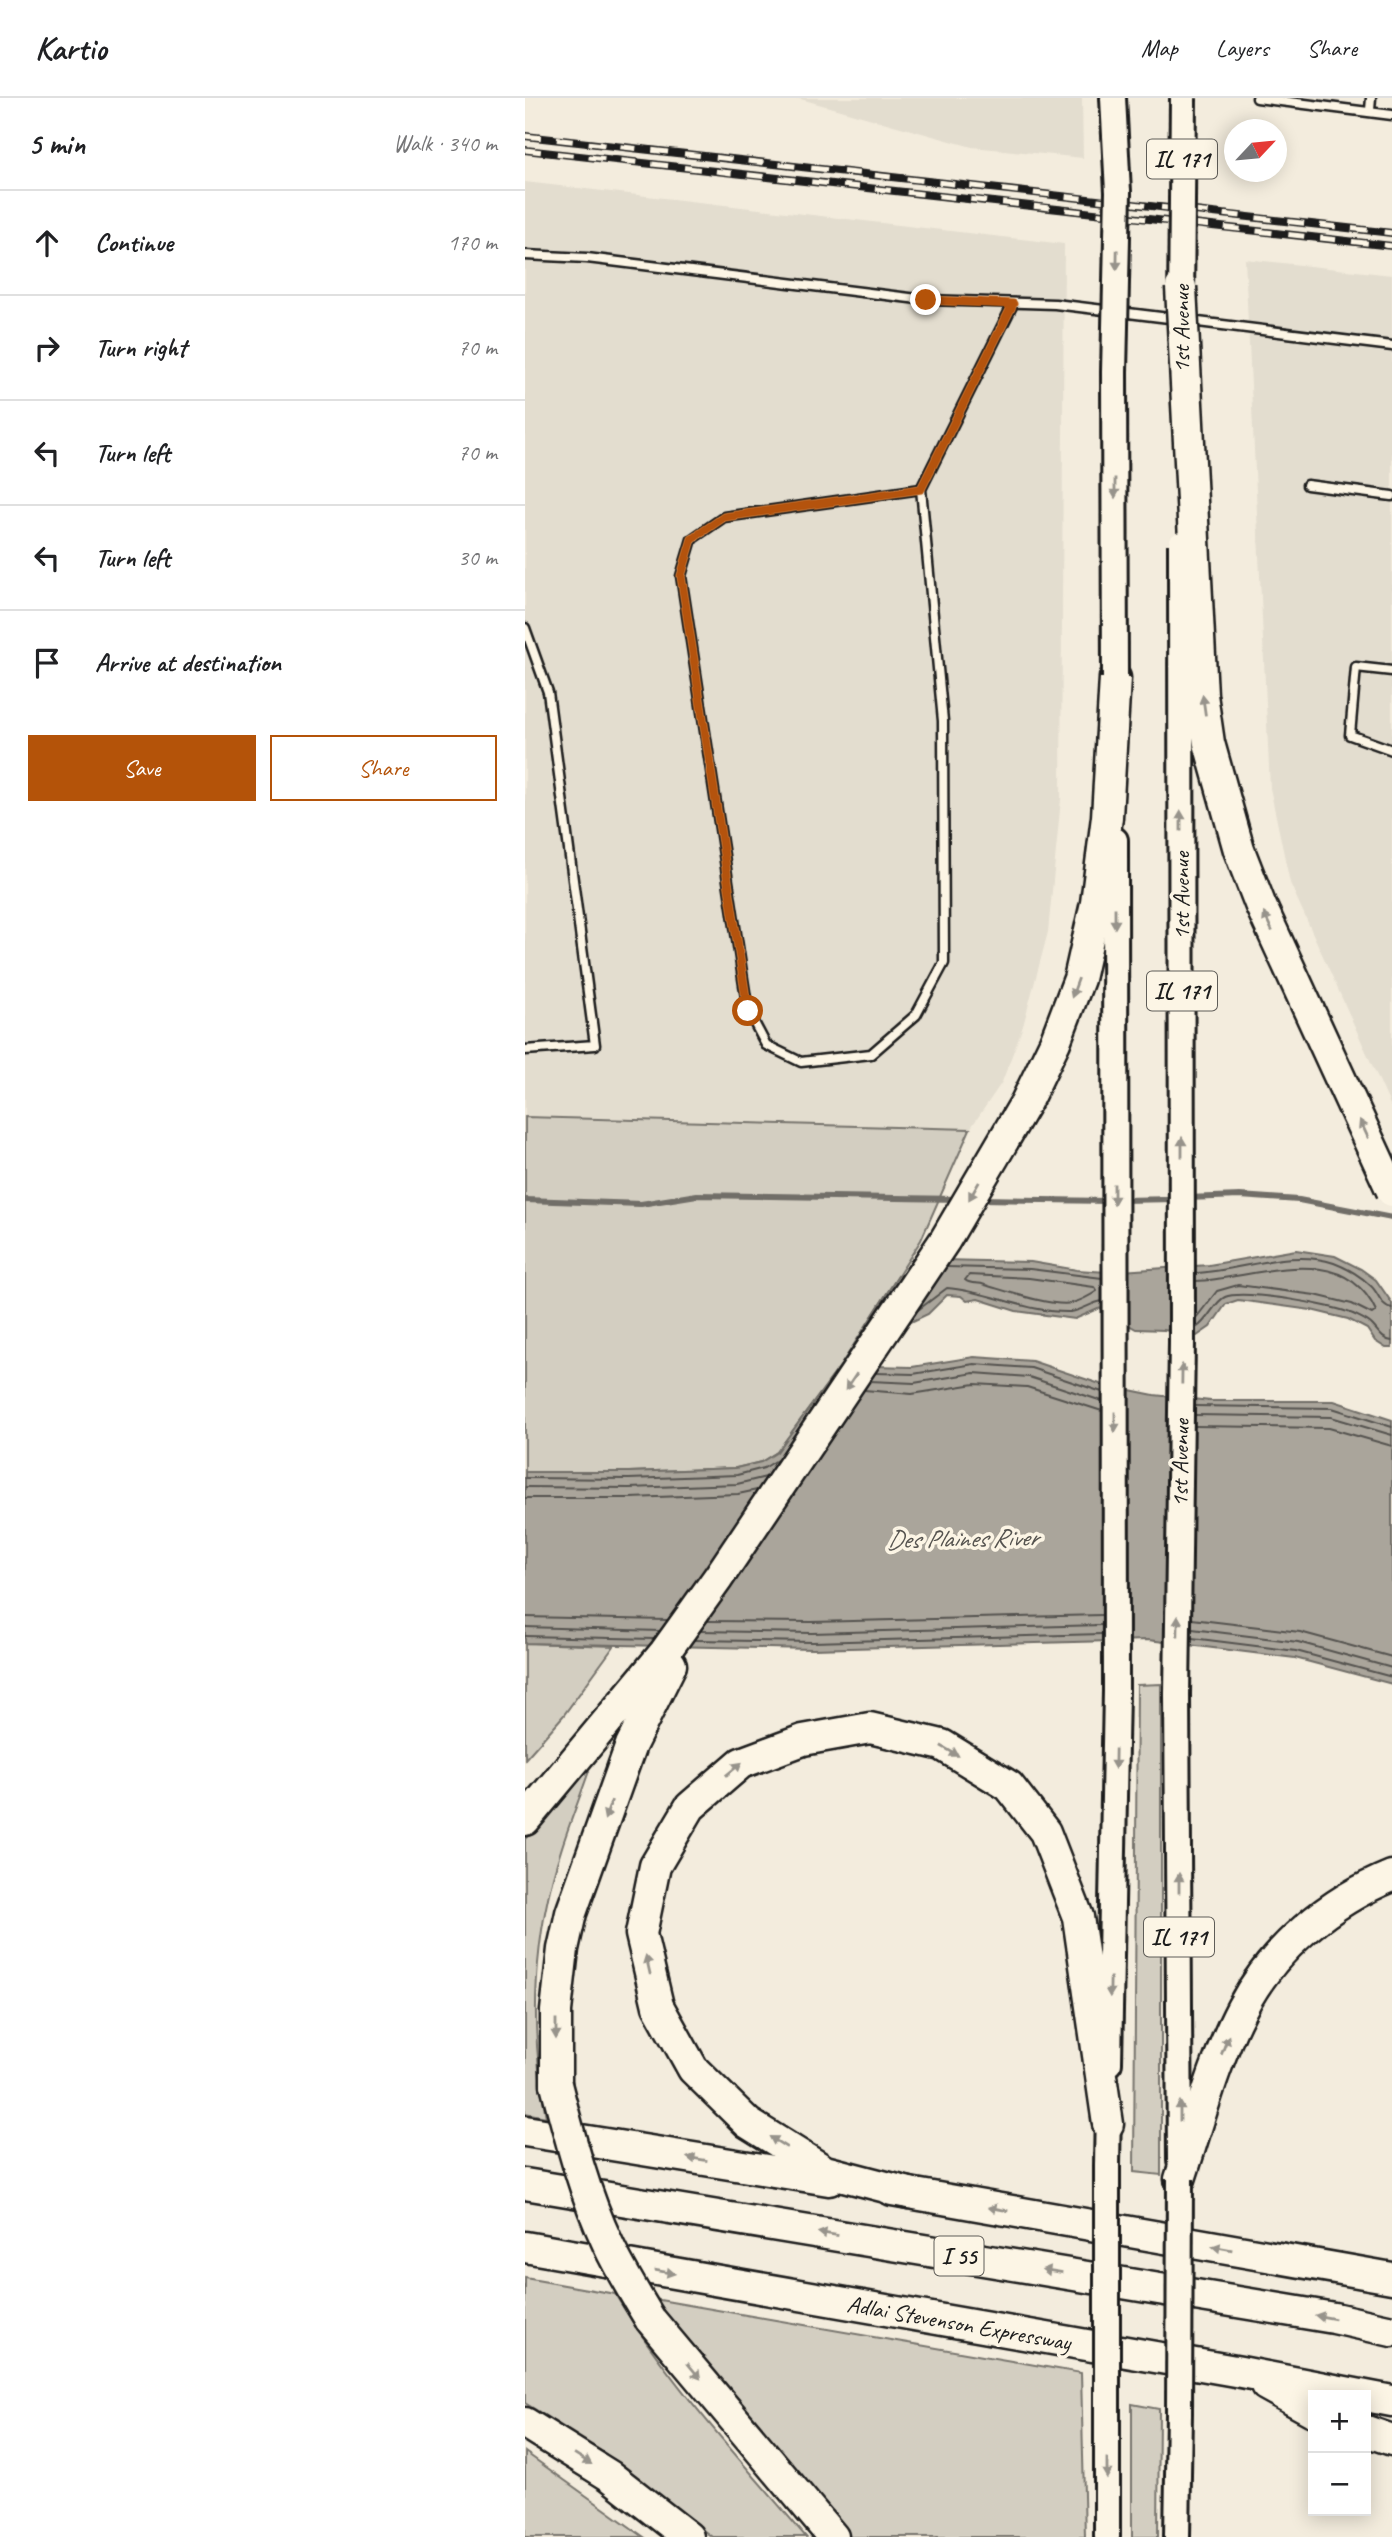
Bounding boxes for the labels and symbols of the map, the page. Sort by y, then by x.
north arrow [1224,119,1287,182]
road number: IL 171 [1147,139,1217,178]
one-way arrow [1111,250,1122,272]
street label: 1st Avenue [1166,283,1196,373]
route end [910,284,941,315]
one-way arrow [1109,477,1121,499]
one-way arrow [1198,694,1209,716]
one-way arrow [1175,810,1187,832]
street label: 1st Avenue [1166,850,1196,940]
one-way arrow [1109,907,1121,929]
one-way arrow [1262,912,1274,932]
road number: IL 171 [1147,972,1217,1010]
one-way arrow [1070,977,1081,998]
route start [732,995,763,1026]
one-way arrow [1358,1118,1369,1139]
one-way arrow [1176,1135,1188,1157]
one-way arrow [968,1181,980,1200]
one-way arrow [1108,1183,1120,1205]
one-way arrow [1176,1363,1187,1385]
one-way arrow [844,1372,857,1391]
one-way arrow [1109,1411,1121,1433]
street label: 1st Avenue [1164,1417,1196,1507]
water label: Des Plaines River [886,1521,1043,1556]
one-way arrow [1172,1615,1184,1637]
one-way arrow [941,1745,960,1757]
one-way arrow [1109,1748,1121,1770]
one-way arrow [725,1763,743,1777]
one-way arrow [602,1799,613,1820]
one-way arrow [1173,1872,1185,1894]
road number: IL 171 [1144,1918,1214,1956]
one-way arrow [643,1954,654,1976]
one-way arrow [1105,1976,1116,1998]
one-way arrow [550,2019,562,2041]
one-way arrow [1220,2034,1231,2055]
one-way arrow [1174,2100,1186,2122]
one-way arrow [769,2136,788,2148]
one-way arrow [685,2153,707,2164]
one-way arrow [987,2203,1009,2214]
one-way arrow [817,2228,839,2239]
road number: I 55 [935,2236,983,2276]
one-way arrow [1211,2242,1233,2253]
one-way arrow [1041,2265,1063,2276]
one-way arrow [654,2267,676,2278]
street label: Adlai Stevenson Expressway [845,2289,1075,2358]
one-way arrow [1314,2311,1336,2322]
one-way arrow [686,2363,701,2380]
one-way arrow [573,2453,592,2466]
one-way arrow [1101,2457,1113,2479]

